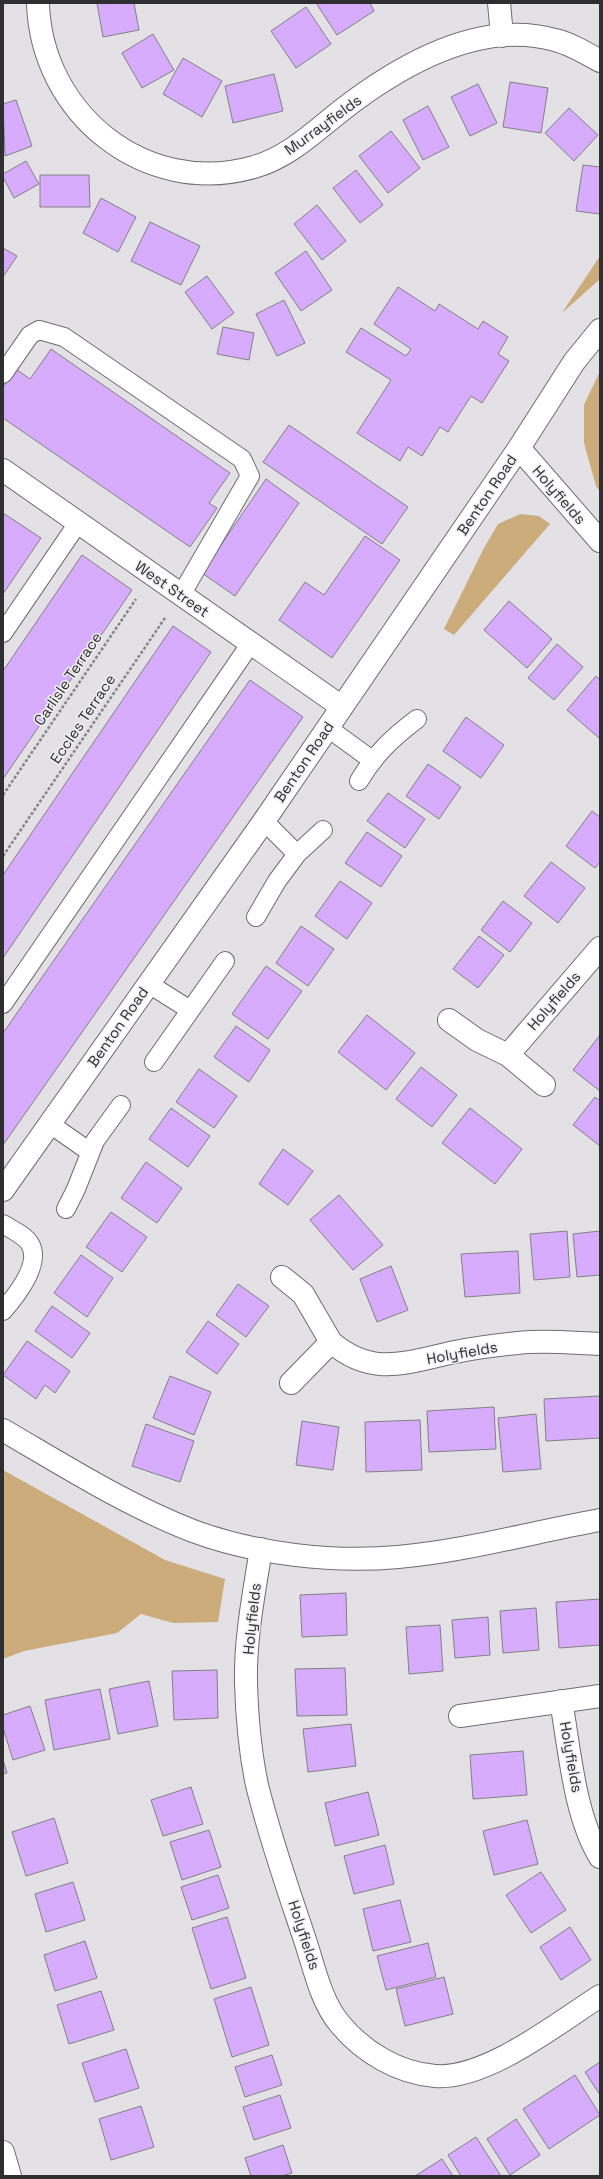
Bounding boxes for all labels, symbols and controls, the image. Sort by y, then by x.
street label: Murrayfields [280,90,365,159]
street label: Benton Road [453,451,521,539]
street label: Holyfields [529,461,590,528]
street label: West Street [132,556,213,621]
street label: Carlisle Terrace [29,628,106,729]
street label: Eccles Terrace [46,670,120,767]
street label: Benton Road [270,718,338,806]
street label: Holyfields [523,967,584,1034]
street label: Benton Road [83,983,152,1070]
street label: Holyfields [425,1337,499,1368]
street label: Holyfields [238,1582,265,1656]
street label: Holyfields [556,1720,587,1794]
street label: Holyfields [284,1898,325,1972]

